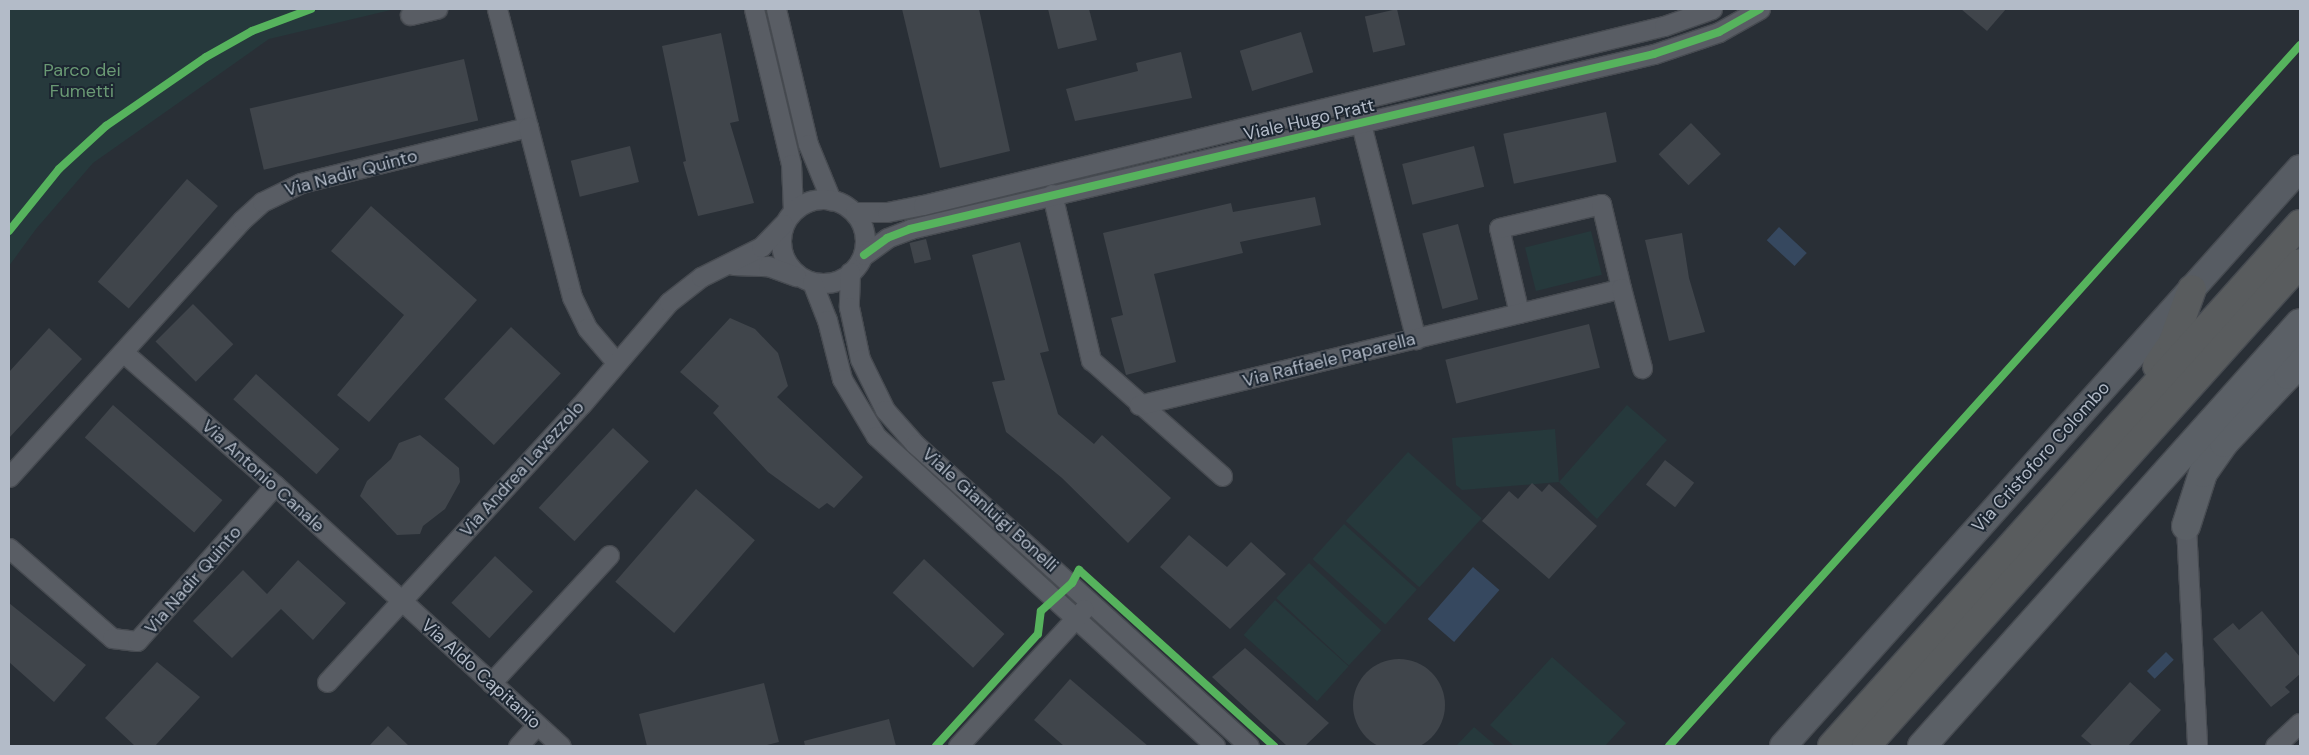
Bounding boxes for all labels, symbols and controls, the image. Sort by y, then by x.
park label: Parco dei Fumetti [43,60,121,102]
street label: Viale Hugo Pratt [1241,94,1377,146]
street label: Via Nadir Quinto [282,145,420,201]
street label: Via Raffaele Paparella [1240,328,1418,392]
street label: Via Cristoforo Colombo [1968,377,2114,537]
street label: Via Andrea Lavezzolo [455,396,589,542]
street label: Via Antonio Canale [197,415,329,537]
street label: Viale Gianluigi Bonelli [918,443,1062,577]
street label: Via Nadir Quinto [140,521,246,639]
street label: Via Aldo Capitanio [417,614,545,734]

